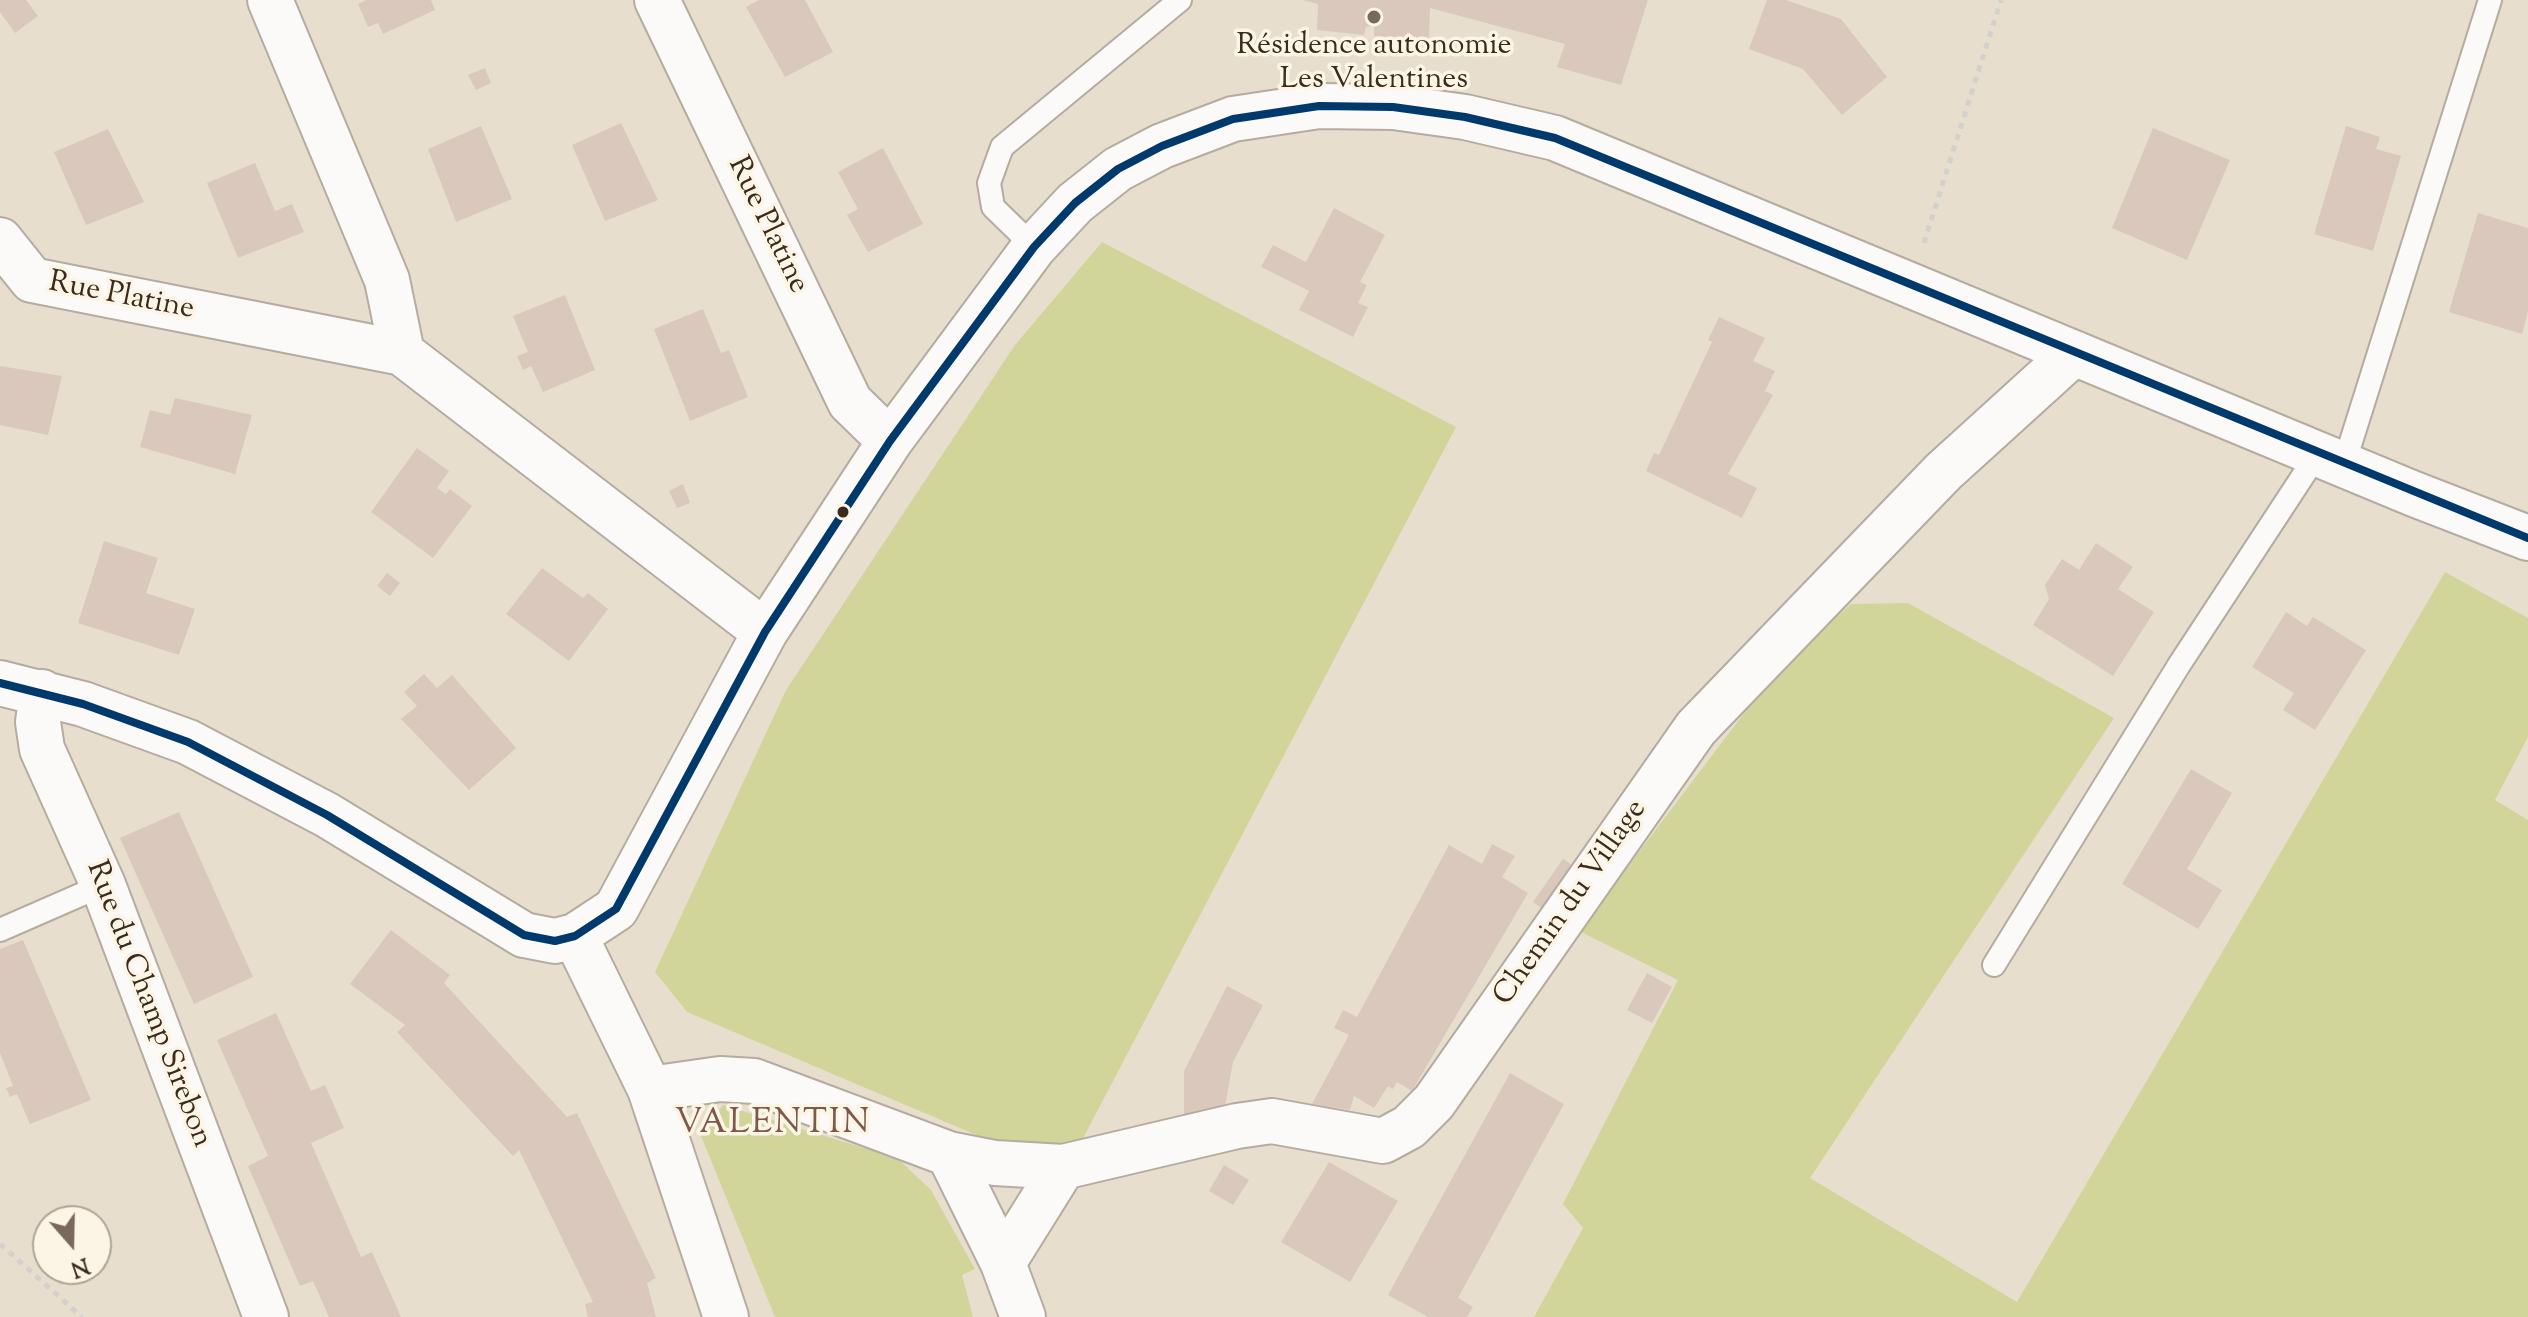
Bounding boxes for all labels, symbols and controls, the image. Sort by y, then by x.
marker: Résidence autonomie Les Valentines [1365,8,1383,26]
place label: Résidence autonomie Les Valentines [1236,30,1512,100]
street label: Rue Platine [718,152,814,300]
street label: Rue Platine [45,266,197,330]
unlabelled marker [835,504,851,520]
street label: Chemin du Village [1488,794,1656,1014]
street label: Rue du Champ Sirebon [76,857,218,1153]
district label: VALENTIN [675,1106,871,1146]
north arrow [32,1205,112,1285]
text: N [66,1248,93,1284]

